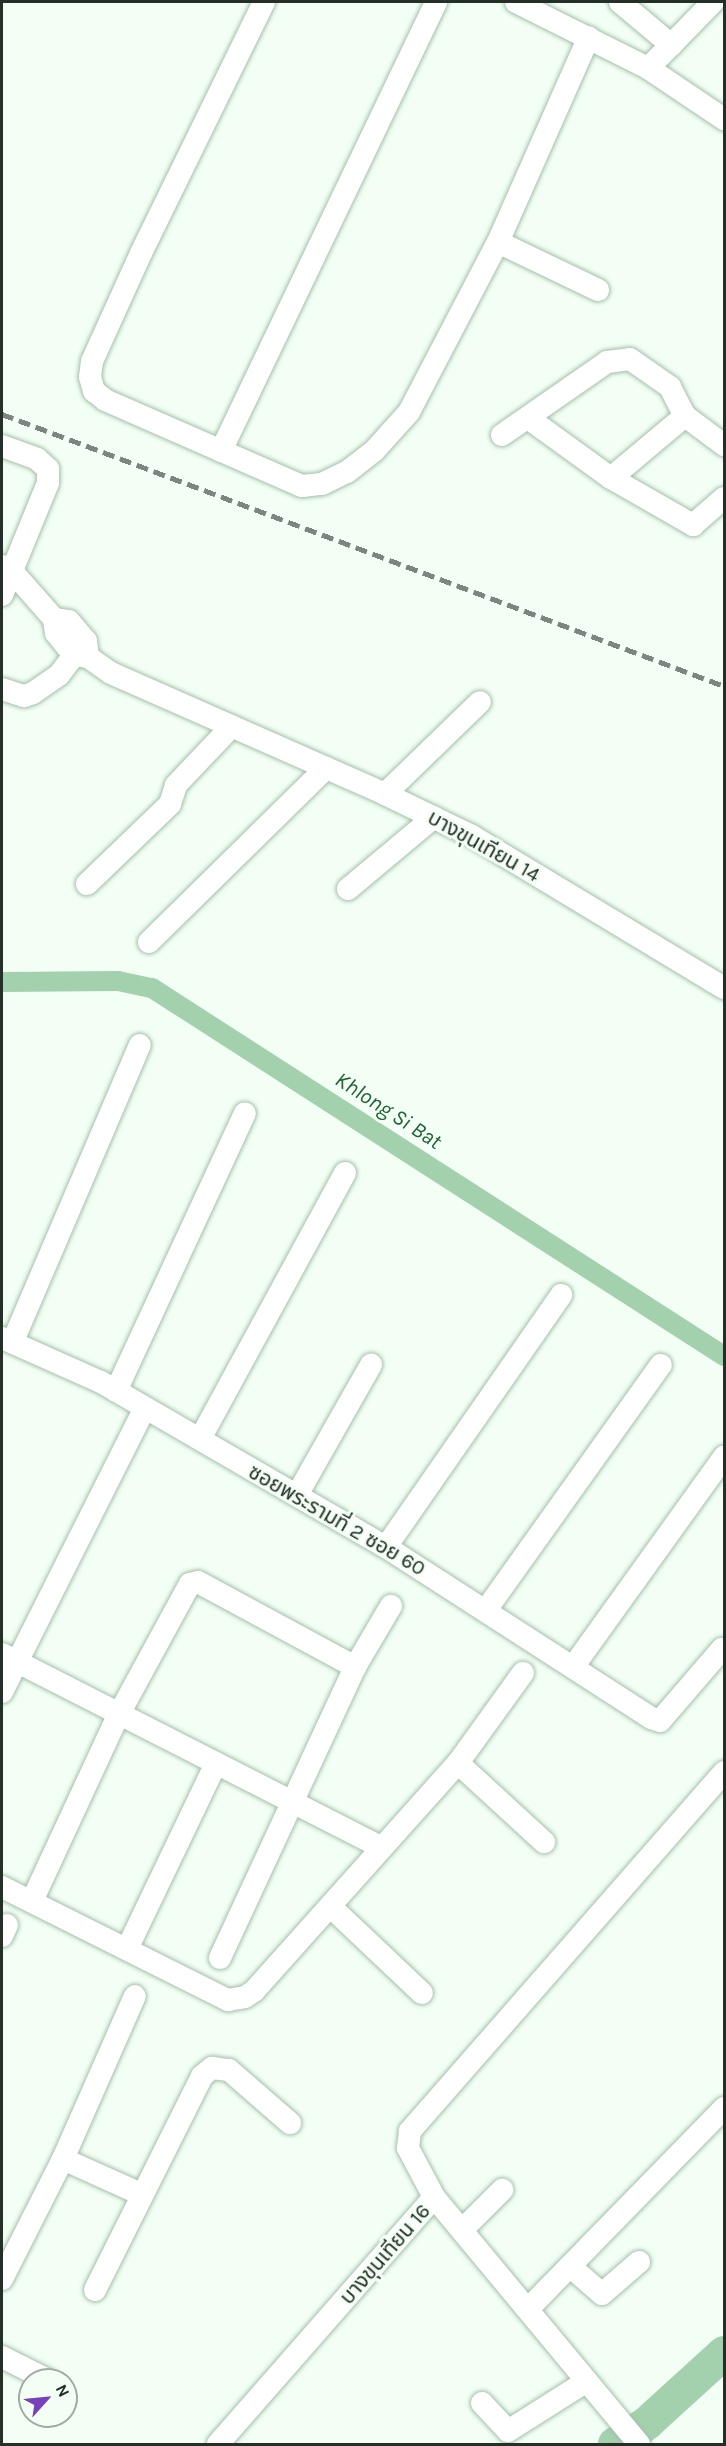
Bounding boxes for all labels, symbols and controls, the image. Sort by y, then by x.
street label: บางขุนเทียน 14 [423,805,545,887]
water label: Khlong Si Bat [330,1067,446,1155]
street label: ซอยพระรามที่ 2 ซอย 60 [244,1459,430,1581]
street label: บางขุนเทียน 16 [334,2199,436,2309]
north arrow [18,2368,78,2428]
text: N [52,2381,74,2400]

